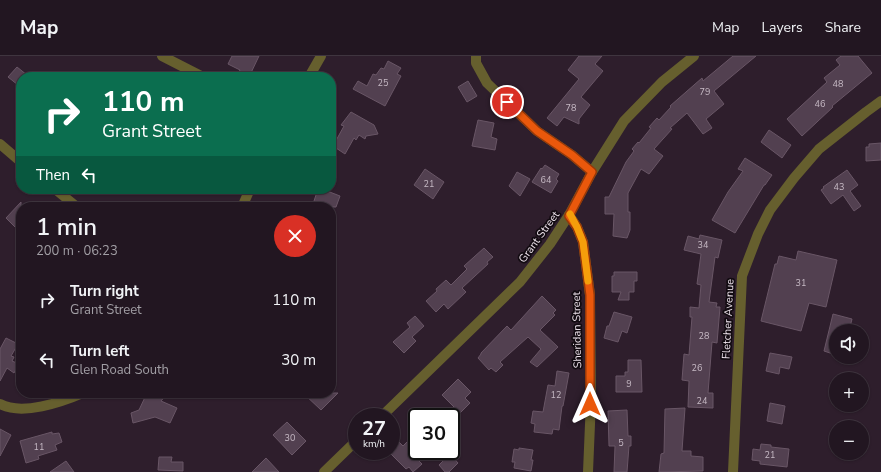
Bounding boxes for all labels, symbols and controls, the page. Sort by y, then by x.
text: Map [20,15,58,41]
text: Map [712,18,739,37]
text: Layers [761,18,803,37]
text: Share [825,18,861,37]
house number: 25 [378,77,388,89]
house number: 48 [833,78,843,90]
text: 110 m [102,83,185,121]
pin [490,85,524,119]
house number: 79 [700,86,710,98]
icon: right [36,88,88,140]
icon: arrive [496,91,518,113]
house number: 46 [815,98,825,110]
house number: 78 [566,102,576,114]
text: Grant Street [102,119,201,143]
icon: left [78,164,100,186]
text: Then [36,165,70,185]
house number: 64 [541,174,552,186]
house number: 21 [424,178,434,190]
house number: 43 [834,181,844,193]
street label: Grant Street [515,208,563,266]
text: 1 min [36,211,97,243]
button: close [274,215,316,257]
house number: 34 [698,239,709,251]
text: 200 m · 06:23 [36,242,118,260]
house number: 31 [796,277,806,289]
street label: Fletcher Avenue [718,278,738,359]
text: Turn right [70,281,139,301]
icon: right [36,289,58,311]
text: 110 m [272,290,316,310]
street label: Sheridan Street [569,291,585,368]
text: Grant Street [70,301,142,319]
map controls [829,324,869,460]
button: sound [829,324,869,364]
house number: 28 [699,330,709,342]
text: Turn left [70,341,129,361]
icon: left [36,349,58,371]
text: 30 m [281,350,316,370]
text: Glen Road South [70,361,169,379]
house number: 26 [692,362,702,374]
button: + [829,372,869,412]
house number: 9 [626,378,632,390]
position arrow [569,383,611,425]
house number: 12 [551,389,561,401]
house number: 24 [697,395,708,407]
speed limit sign: 30 [408,408,460,460]
text: 27 [362,415,386,442]
button: − [829,420,869,460]
house number: 30 [285,432,295,444]
text: km/h [363,437,385,451]
house number: 5 [618,437,624,449]
house number: 11 [34,441,44,453]
house number: 21 [765,449,775,461]

